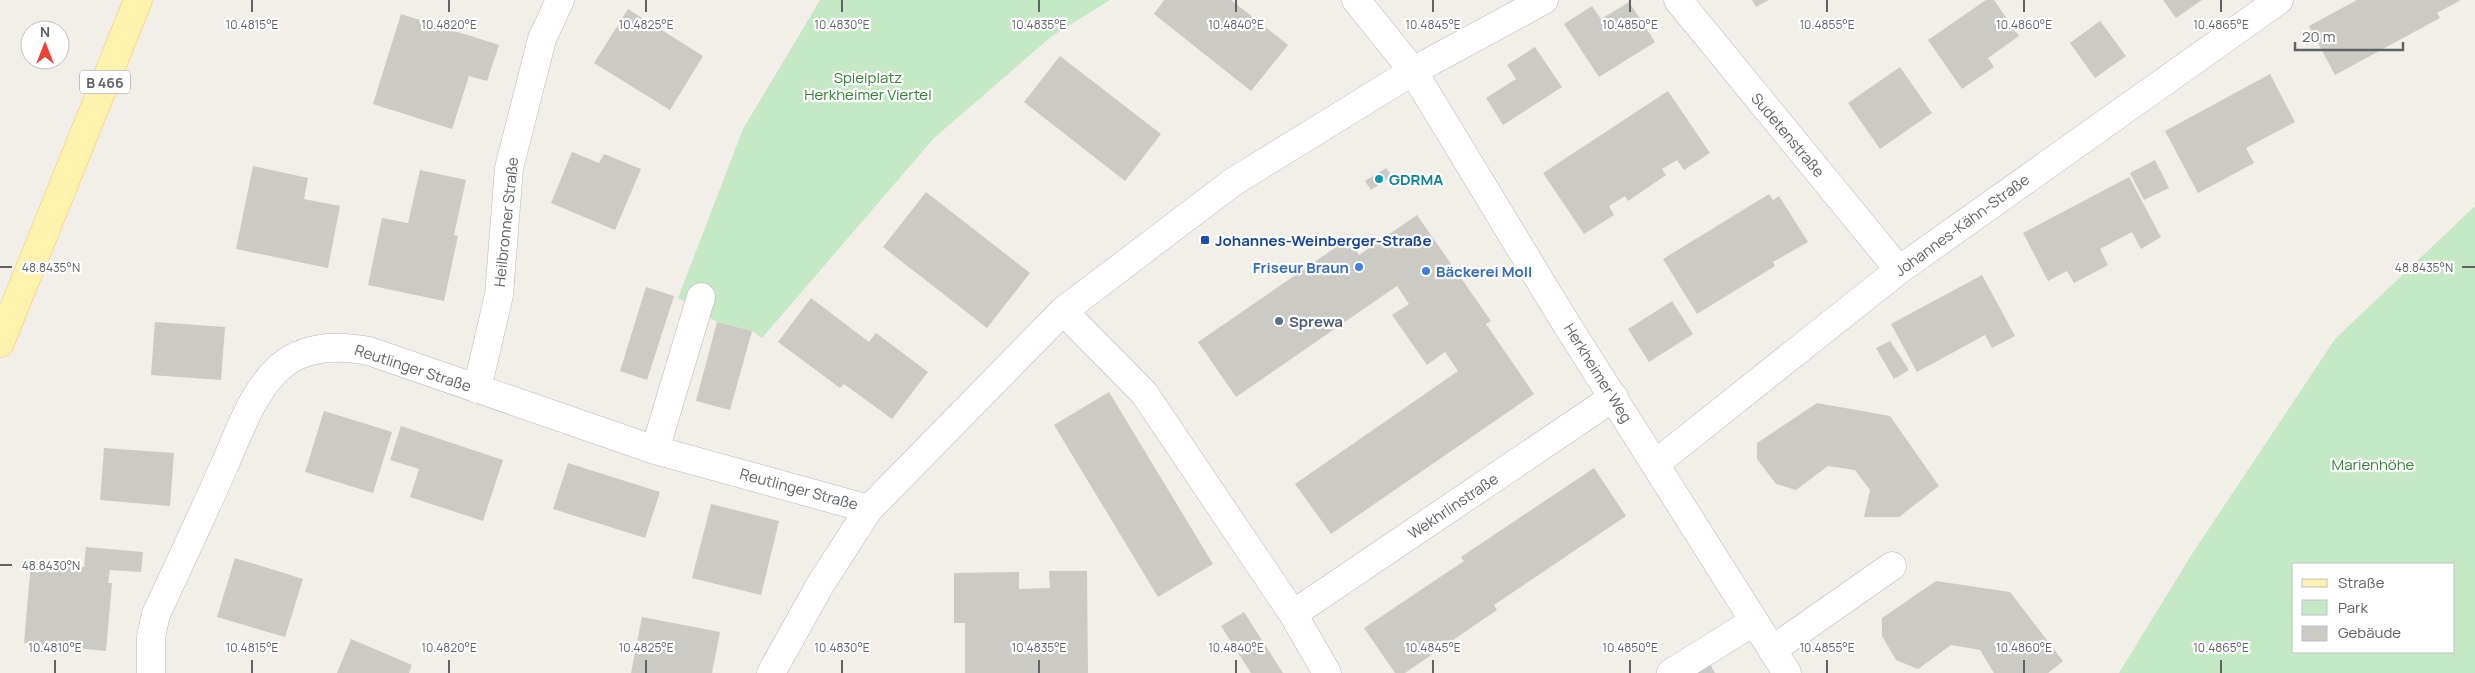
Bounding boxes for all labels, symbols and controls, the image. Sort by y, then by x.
text: 10.4815°E [226,16,279,33]
text: 10.4820°E [421,16,477,33]
text: 10.4825°E [618,16,674,33]
text: 10.4830°E [814,16,870,33]
text: 10.4835°E [1012,16,1067,33]
text: 10.4840°E [1208,16,1264,33]
text: 10.4845°E [1405,16,1461,33]
text: 10.4850°E [1602,16,1658,33]
text: 10.4855°E [1799,16,1855,33]
text: 10.4860°E [1996,16,2052,33]
text: 10.4865°E [2193,16,2249,33]
north arrow [20,20,70,70]
scale bar [2295,20,2402,52]
text: N [40,22,50,41]
text: 20 m [2302,26,2335,47]
park label: Spielplatz Herkheimer Viertel [804,67,932,105]
road number: B 466 [80,70,130,94]
street label: Sudetenstraße [1747,88,1830,182]
street label: Heilbronner Straße [489,156,523,288]
place label: GDRMA [1389,169,1443,190]
street label: Johannes-Kähn-Straße [1890,169,2034,281]
marker: GDRMA [1373,173,1385,185]
place label: Johannes-Weinberger-Straße [1215,230,1431,251]
marker: Johannes-Weinberger-Straße [1199,234,1211,246]
place label: Friseur Braun [1253,257,1349,278]
text: 48.8435°N [22,259,80,276]
text: 48.8435°N [2395,259,2453,276]
marker: Friseur Braun [1353,261,1365,273]
place label: Bäckerei Moll [1436,261,1532,282]
marker: Bäckerei Moll [1420,265,1432,277]
place label: Sprewa [1289,311,1343,332]
marker: Sprewa [1273,315,1285,327]
street label: Herkheimer Weg [1559,319,1637,427]
street label: Reutlinger Straße [352,339,474,397]
park label: Marienhöhe [2332,454,2415,475]
street label: Reutlinger Straße [738,463,861,515]
street label: Wekhrlinstraße [1404,468,1502,544]
text: 48.8430°N [22,557,80,574]
legend [2292,563,2455,653]
text: Straße [2338,572,2385,593]
text: Park [2338,597,2368,618]
text: Gebäude [2338,622,2401,643]
text: 10.4810°E [28,639,82,656]
text: 10.4815°E [226,639,279,656]
text: 10.4820°E [421,639,477,656]
text: 10.4825°E [618,639,674,656]
text: 10.4830°E [814,639,870,656]
text: 10.4835°E [1012,639,1067,656]
text: 10.4840°E [1208,639,1264,656]
text: 10.4845°E [1405,639,1461,656]
text: 10.4850°E [1602,639,1658,656]
text: 10.4855°E [1799,639,1855,656]
text: 10.4860°E [1996,639,2052,656]
text: 10.4865°E [2193,639,2249,656]

